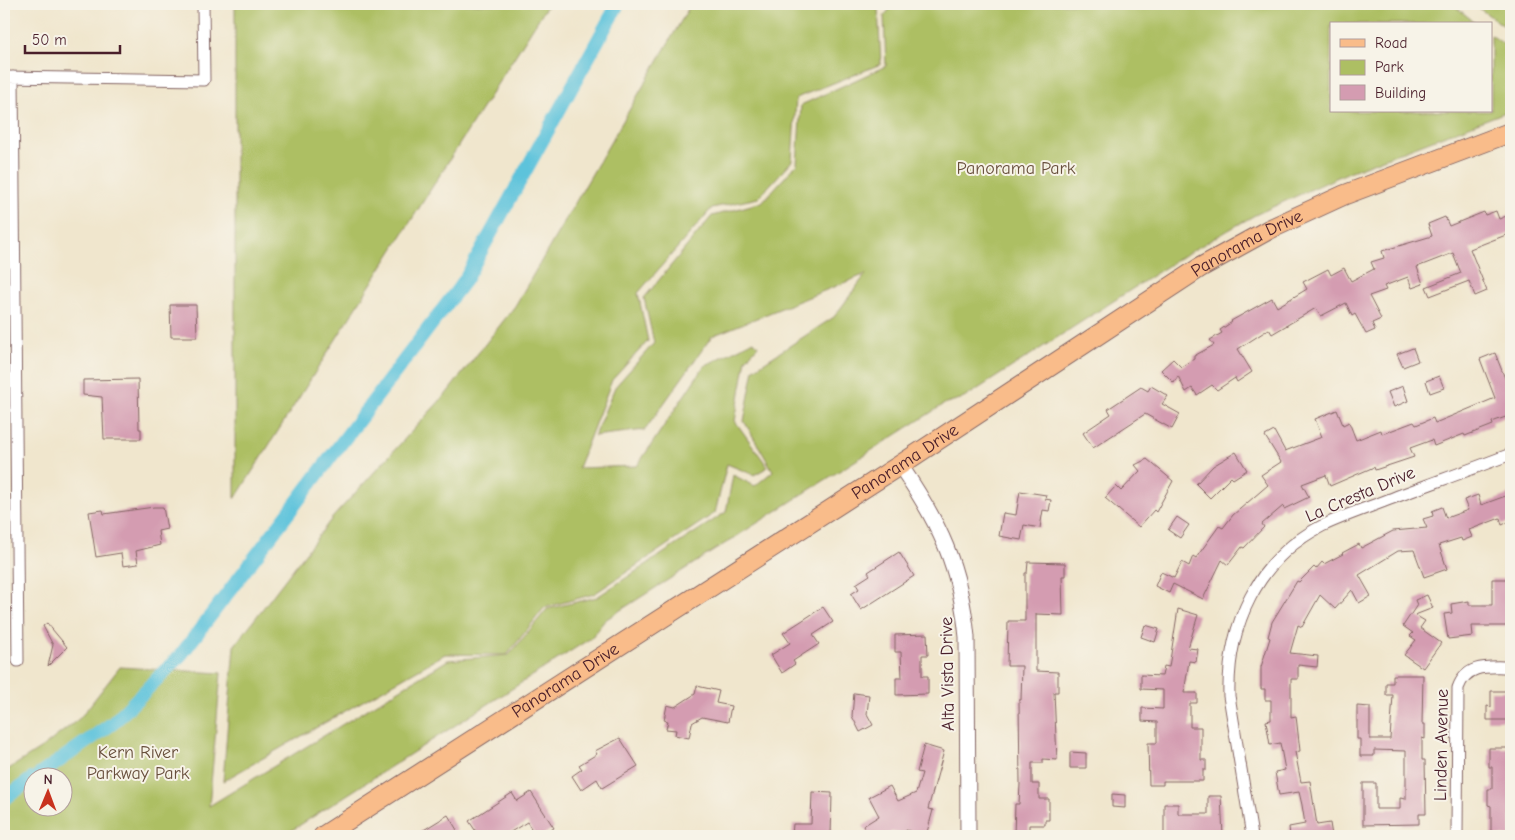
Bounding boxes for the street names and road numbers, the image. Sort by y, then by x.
street label: Panorama Drive [1187,205,1306,282]
street label: Panorama Drive [848,419,963,504]
street label: La Cresta Drive [1302,462,1418,527]
street label: Alta Vista Drive [936,617,959,731]
street label: Panorama Drive [508,639,623,723]
street label: Linden Avenue [1430,689,1453,801]

